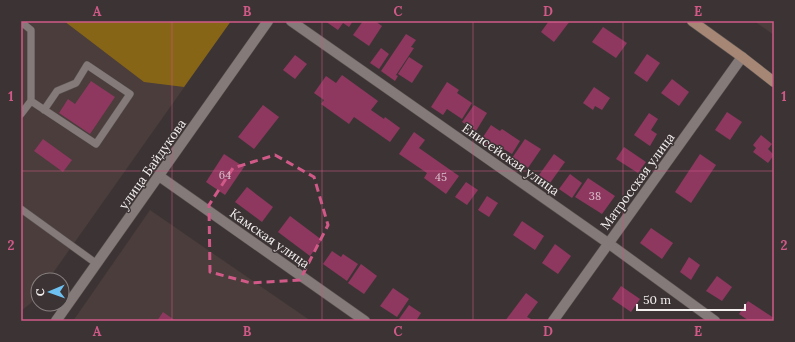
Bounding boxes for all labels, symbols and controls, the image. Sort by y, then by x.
text: A [93,3,102,20]
text: B [243,3,252,20]
text: C [394,3,403,20]
text: D [543,3,553,20]
text: E [694,3,702,20]
text: 1 [8,88,14,105]
text: 1 [781,88,787,105]
street label: улица Байдукова [115,116,190,213]
street label: Енисейская улица [459,120,563,199]
street label: Матросская улица [597,129,678,233]
house number: 64 [219,168,231,182]
house number: 45 [435,170,447,184]
house number: 38 [589,189,601,203]
street label: Камская улица [226,205,313,272]
text: 2 [8,237,15,254]
text: 2 [781,237,788,254]
north arrow [30,272,70,312]
scale bar [637,286,745,312]
text: С [33,288,47,296]
text: 50 m [643,292,671,307]
text: A [93,323,102,340]
text: B [243,323,252,340]
text: C [394,323,403,340]
text: D [543,323,553,340]
text: E [694,323,702,340]

